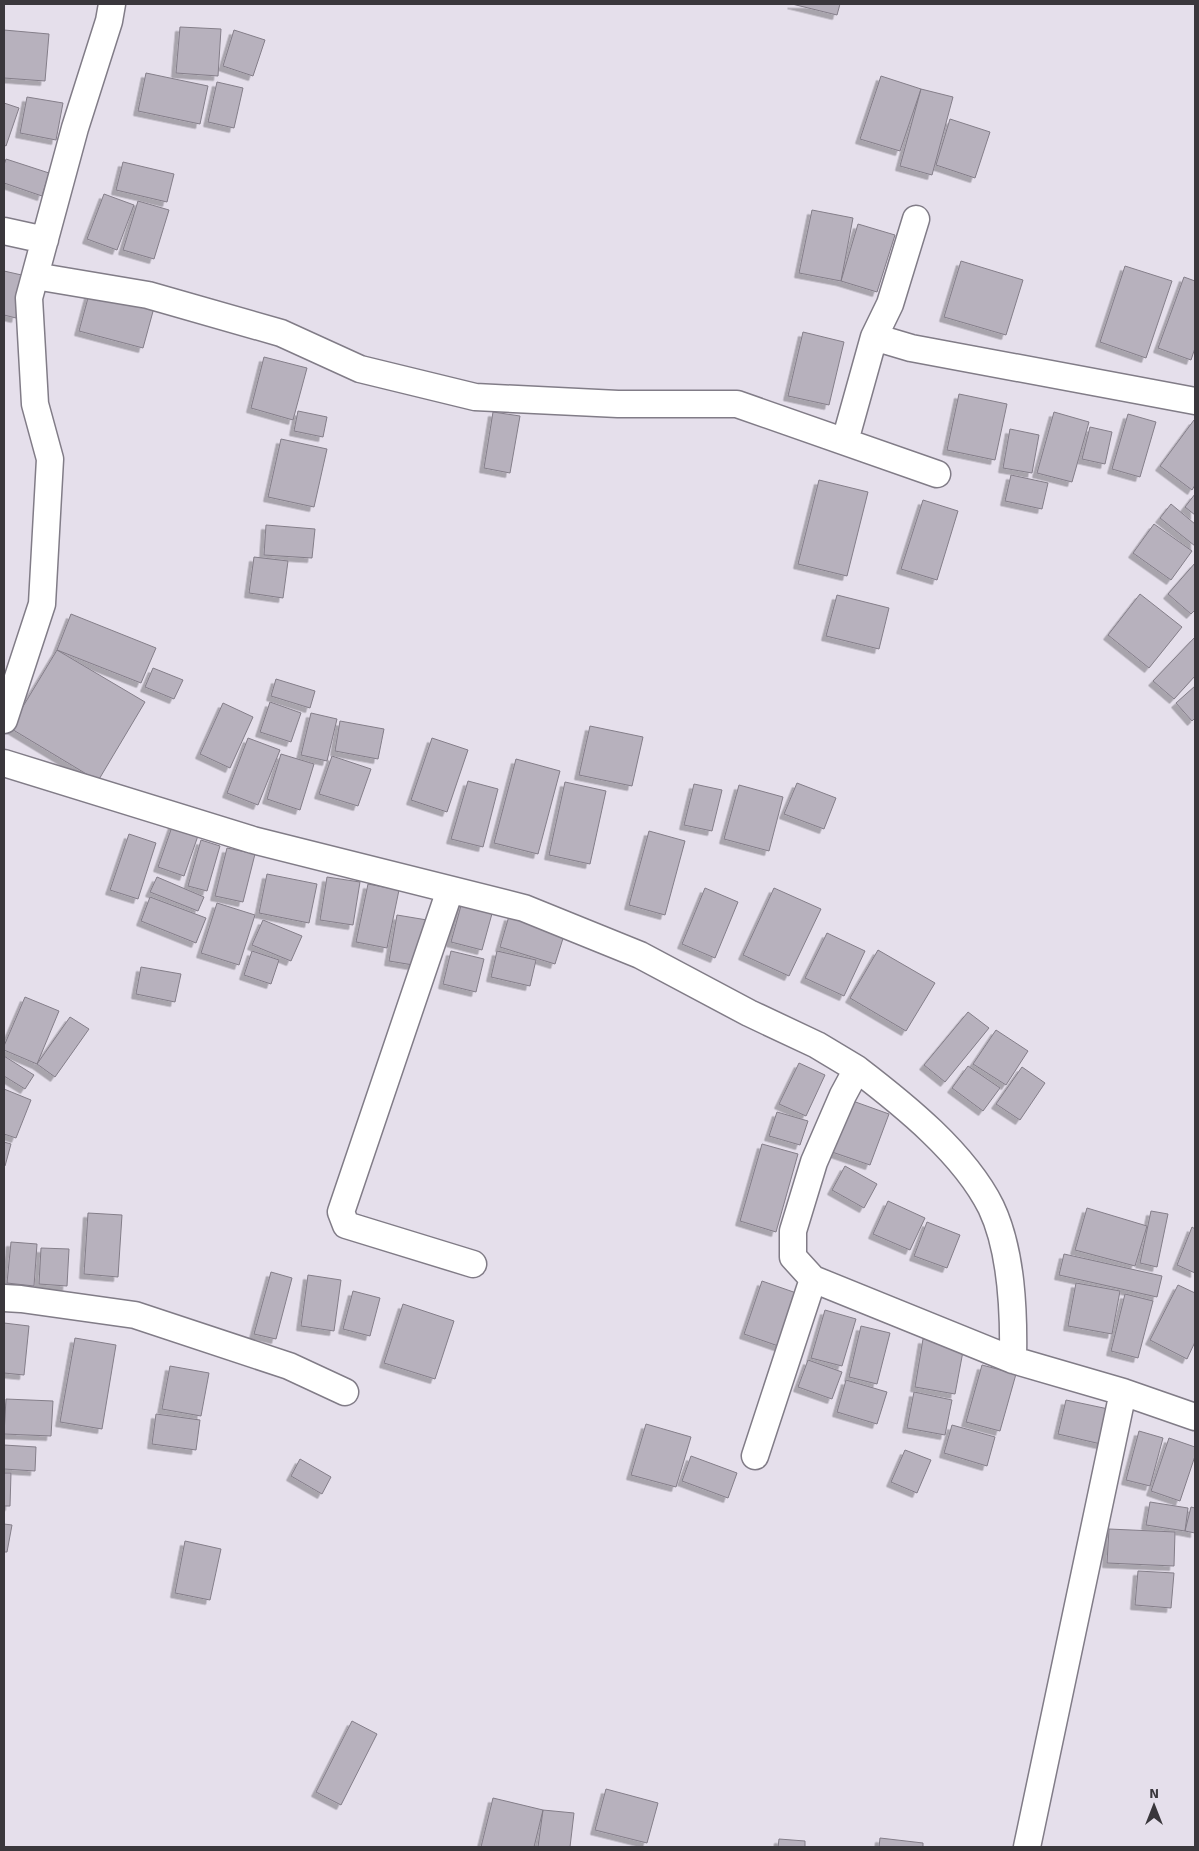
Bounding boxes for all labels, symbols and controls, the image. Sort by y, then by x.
north arrow [1129,1781,1179,1831]
text: N [1149,1785,1159,1802]

